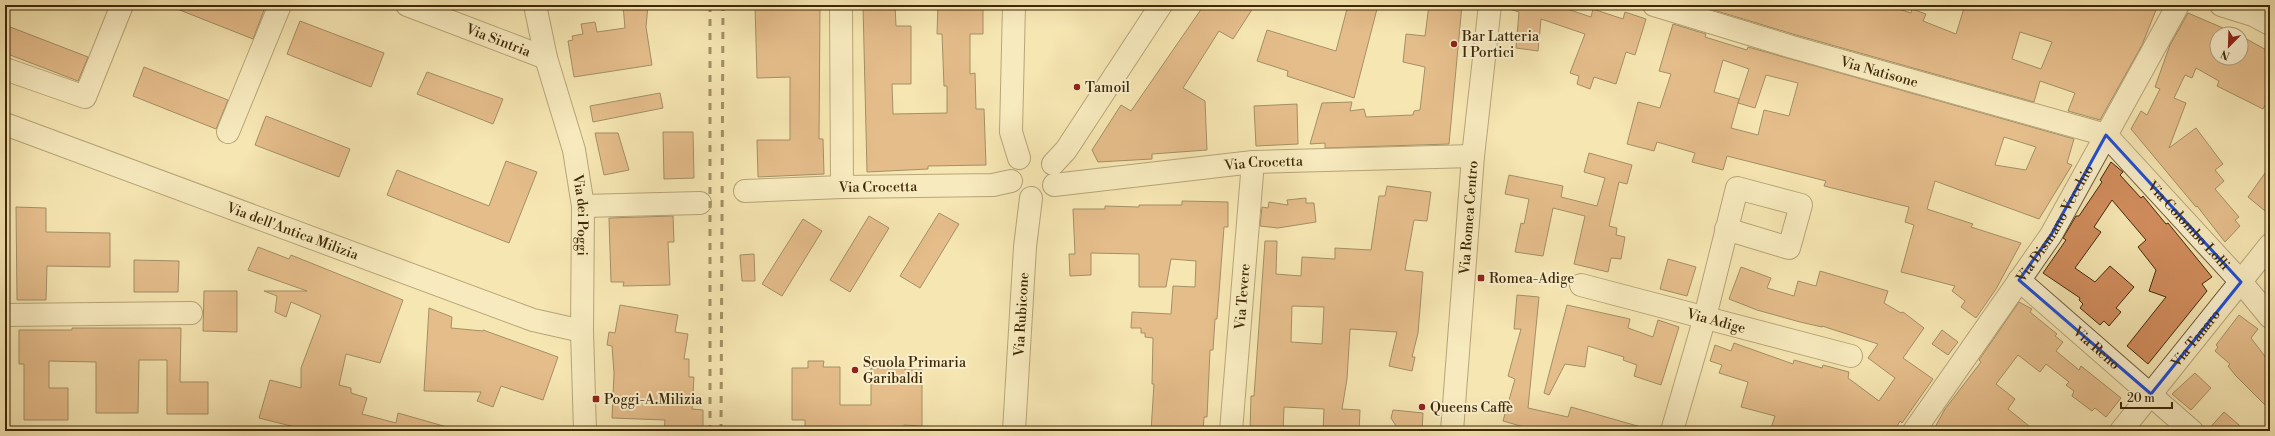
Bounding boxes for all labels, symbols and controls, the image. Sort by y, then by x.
street label: Via Sintria [462,20,534,62]
north arrow [2209,26,2249,66]
place label: Bar Latteria I Portici [1461,28,1540,62]
marker: Bar Latteria I Portici [1449,39,1459,49]
text: N [2218,46,2232,62]
street label: Via Natisone [1837,53,1920,92]
place label: Tamoil [1085,79,1130,97]
marker: Tamoil [1072,82,1082,92]
street label: Via Crocetta [1223,153,1304,175]
street label: Via Romea Centro [1456,160,1483,276]
street label: Via Dismano Vecchio [2012,162,2098,287]
street label: Via dei Poggi [568,172,591,256]
street label: Via Colombo Lolli [2142,177,2234,275]
street label: Via Crocetta [837,178,918,197]
street label: Via dell'Antica Milizia [223,199,362,265]
street label: Via Tevere [1231,263,1255,331]
place label: Romea-Adige [1489,270,1574,288]
street label: Via Rubicone [1010,272,1033,358]
marker: Romea-Adige [1476,273,1486,283]
street label: Via Adige [1684,305,1747,338]
street label: Via Tanaro [2167,306,2225,372]
street label: Via Reno [2068,322,2123,374]
place label: Scuola Primaria Garibaldi [863,354,967,388]
marker: Scuola Primaria Garibaldi [850,365,860,375]
scale bar [2121,384,2172,410]
place label: Poggi-A.Milizia [604,391,703,409]
text: 20 m [2127,391,2155,406]
marker: Poggi-A.Milizia [591,394,601,404]
place label: Queens Caffè [1430,399,1513,417]
marker: Queens Caffè [1417,402,1427,412]

